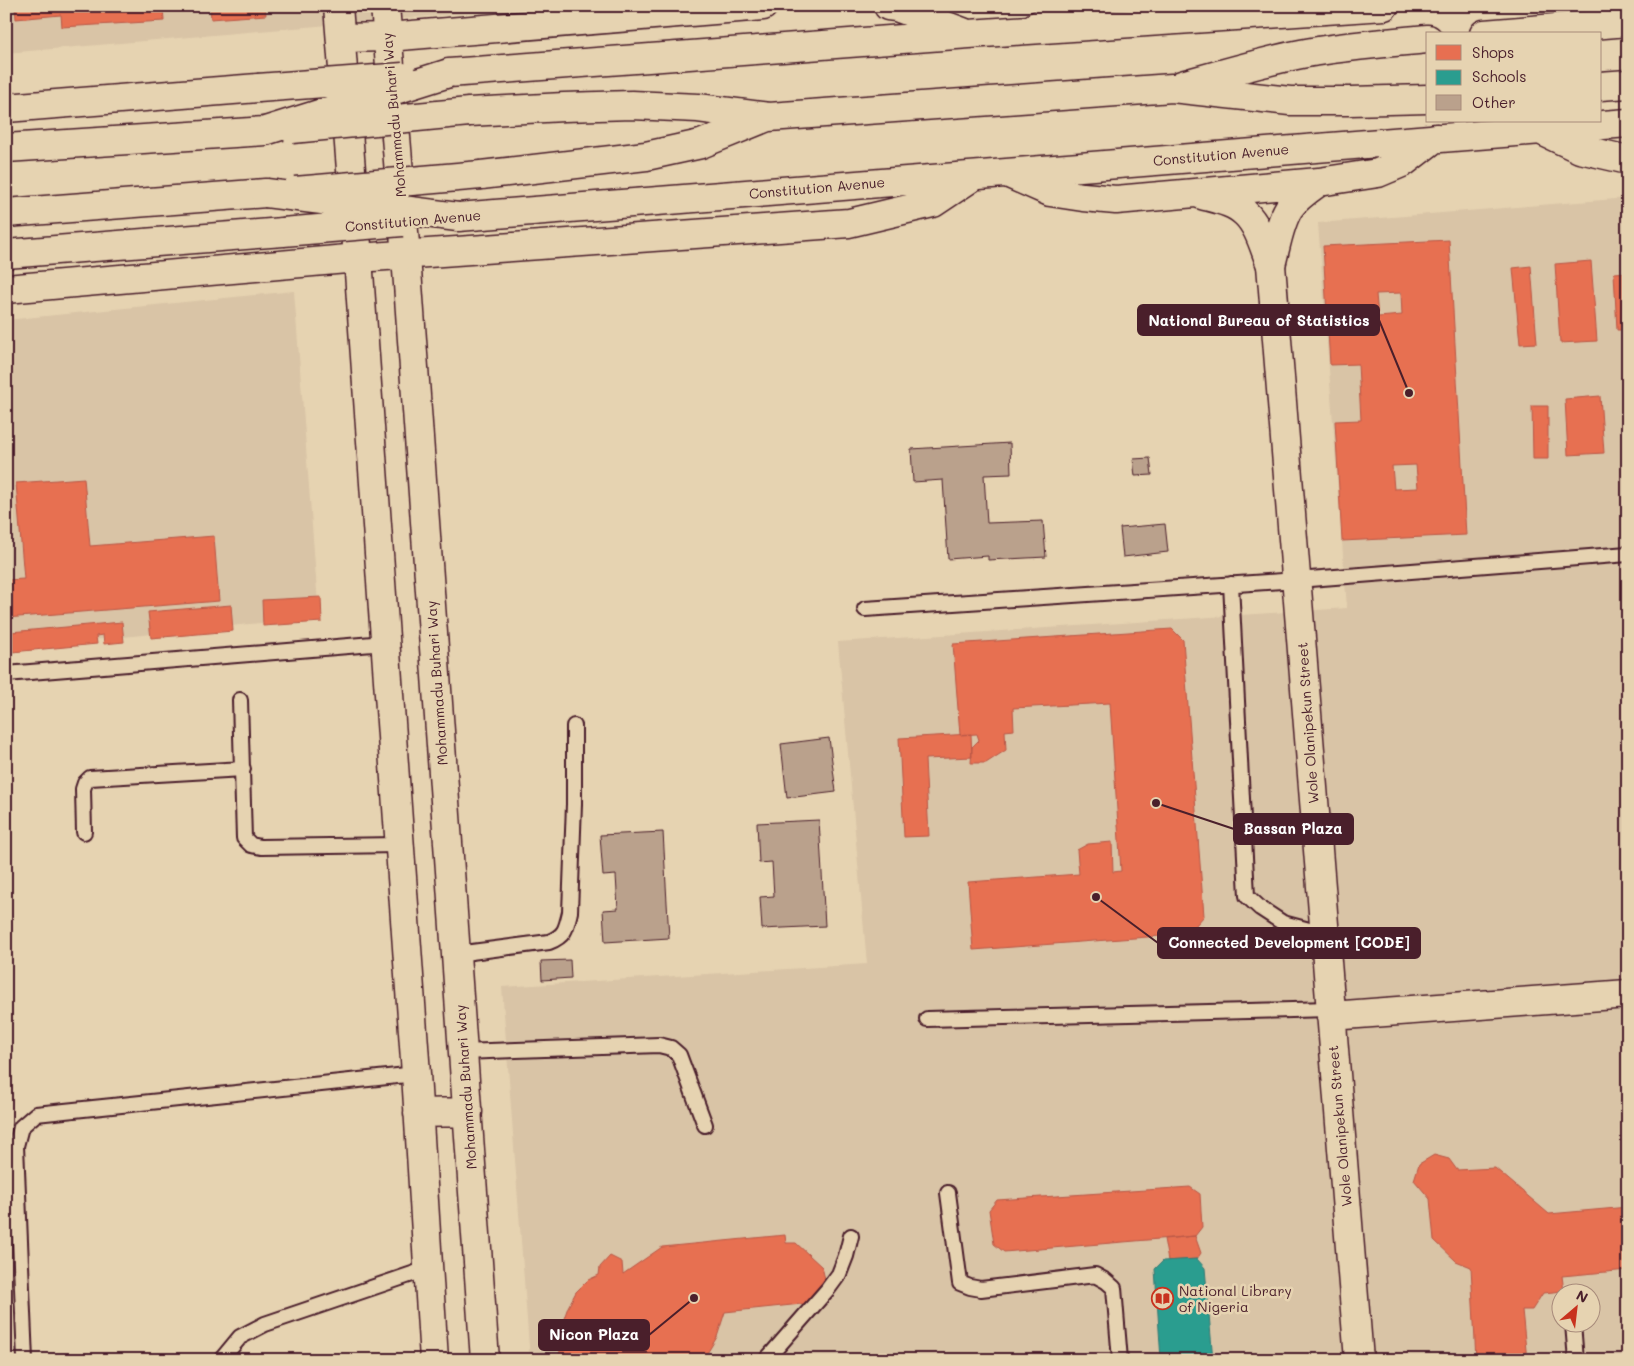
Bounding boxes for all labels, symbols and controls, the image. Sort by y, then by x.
street label: Mohammadu Buhari Way [377,32,410,198]
legend [1426,32,1602,122]
text: Shops [1472,42,1514,62]
text: Schools [1472,66,1527,86]
text: Other [1472,92,1516,112]
street label: Constitution Avenue [1152,139,1290,170]
street label: Constitution Avenue [748,172,886,203]
street label: Constitution Avenue [344,205,482,236]
callout: National Bureau of Statistics [1138,305,1379,335]
text: National Bureau of Statistics [1148,310,1370,330]
street label: Mohammadu Buhari Way [421,600,452,766]
street label: Wole Olanipekun Street [1292,642,1323,804]
callout: Bassan Plaza [1234,814,1353,844]
text: Bassan Plaza [1244,818,1342,838]
callout: Connected Development [CODE] [1158,928,1420,958]
text: Connected Development [CODE] [1168,932,1410,952]
street label: Mohammadu Buhari Way [450,1004,481,1170]
street label: Wole Olanipekun Street [1323,1045,1356,1207]
place label: National Library of Nigeria [1179,1281,1292,1316]
north arrow [1552,1284,1602,1334]
text: N [1573,1285,1591,1307]
library icon: National Library of Nigeria [1151,1287,1175,1311]
callout: Nicon Plaza [539,1320,649,1350]
text: Nicon Plaza [549,1324,639,1344]

